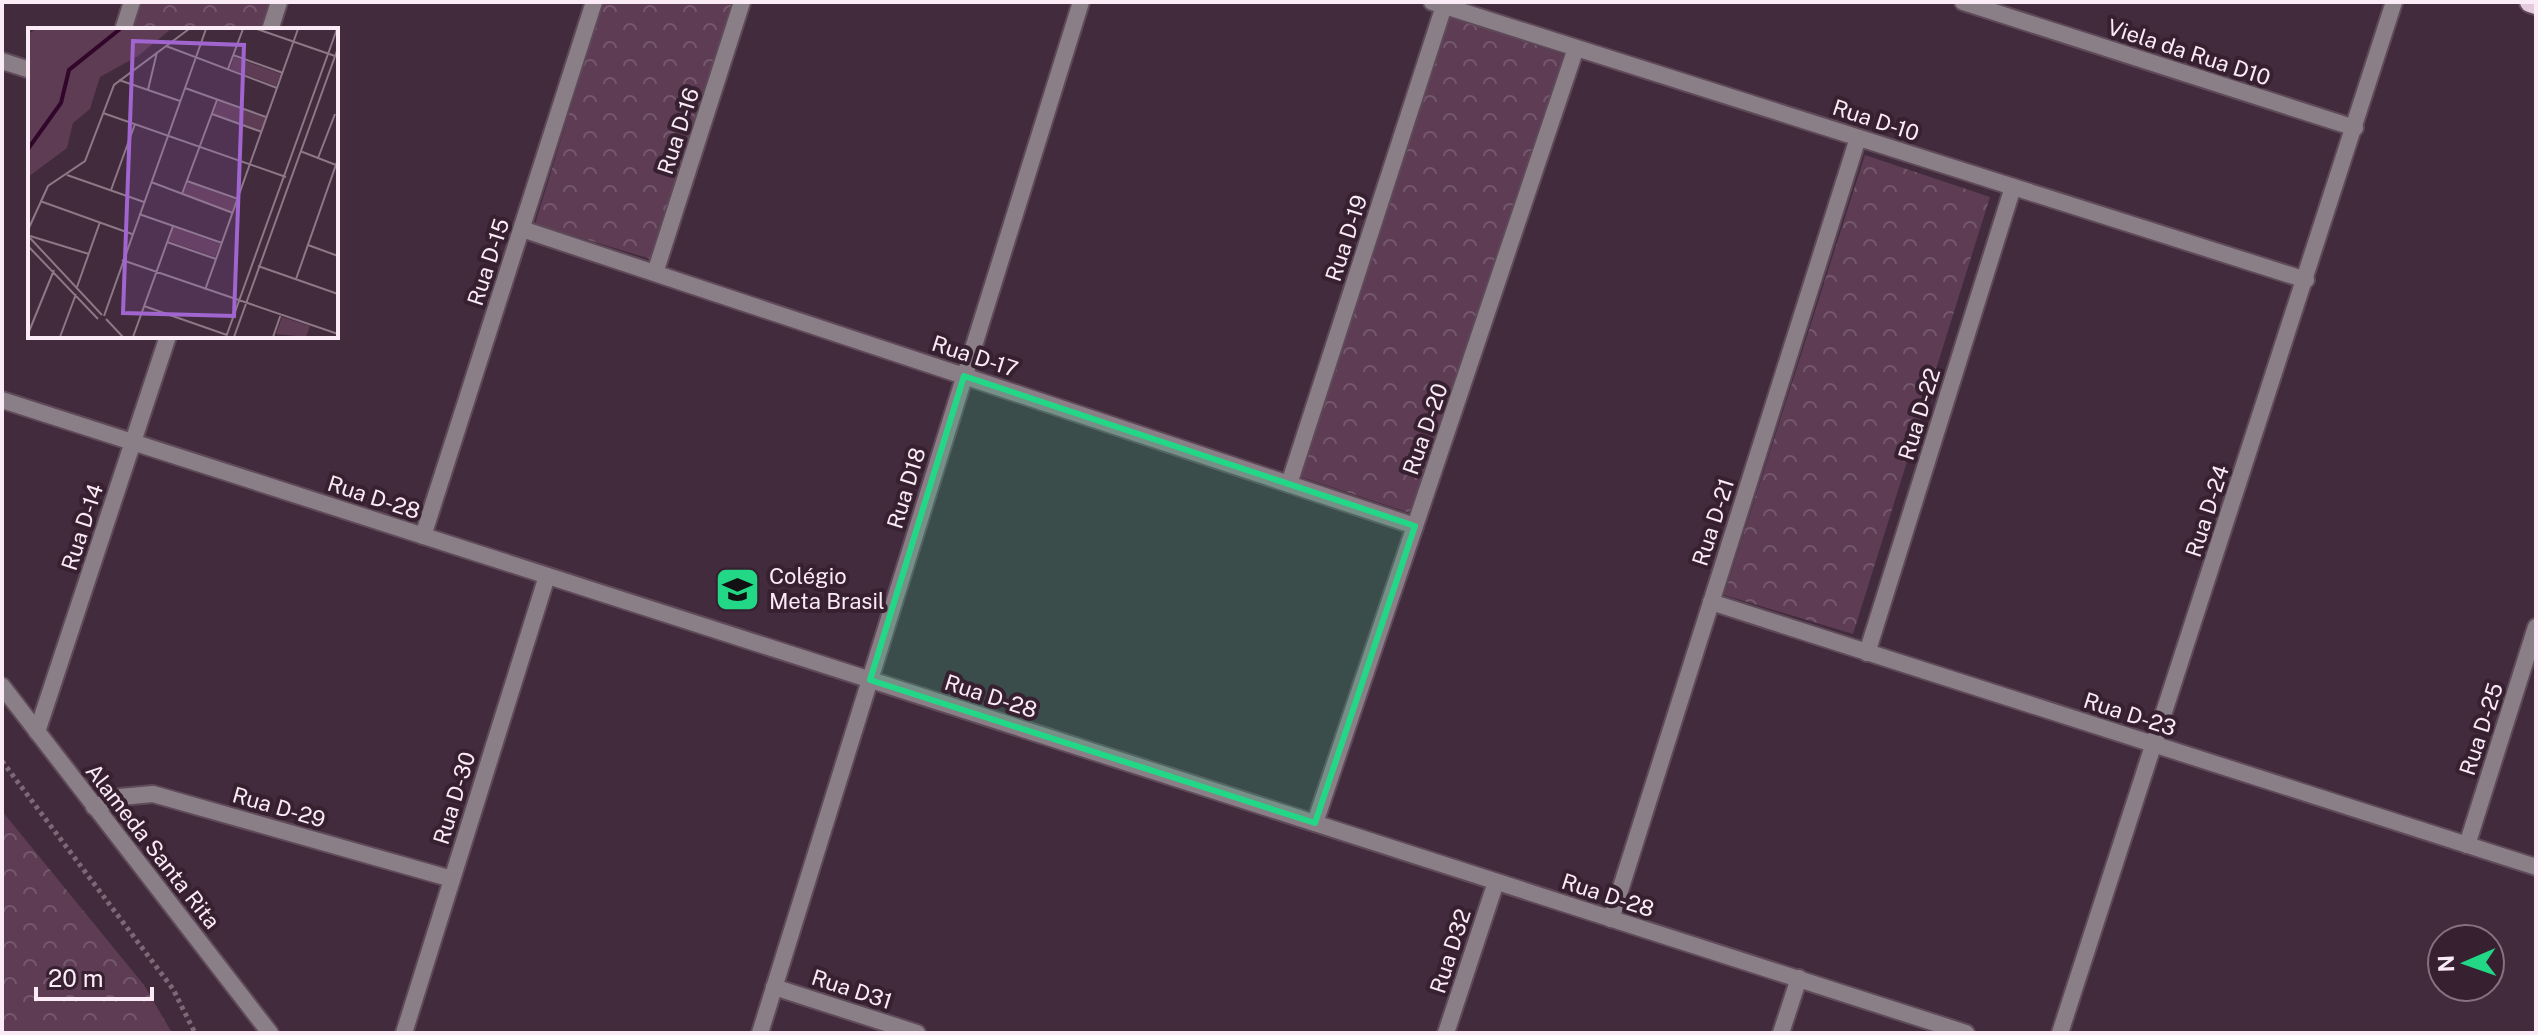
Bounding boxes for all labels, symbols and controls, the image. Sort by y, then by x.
street label: Viela da Rua D10 [2104,13,2274,91]
inset map [28,28,338,338]
street label: Rua D-16 [652,84,704,178]
street label: Rua D-10 [1830,94,1922,146]
street label: Rua D-19 [1320,191,1372,285]
street label: Rua D-15 [462,215,514,309]
street label: Rua D-17 [929,330,1021,382]
street label: Rua D-22 [1893,365,1945,463]
street label: Rua D-20 [1397,380,1453,478]
street label: Rua D18 [881,444,931,532]
street label: Rua D-24 [2180,461,2234,560]
street label: Rua D-28 [324,470,424,524]
street label: Rua D-21 [1687,475,1739,569]
street label: Rua D-14 [56,480,108,574]
place label: Colégio Meta Brasil [769,563,885,614]
school or university icon: Colégio Meta Brasil [714,565,762,613]
street label: Rua D-28 [941,669,1041,723]
street label: Rua D-25 [2454,679,2508,779]
street label: Rua D-23 [2081,687,2179,741]
street label: Rua D-30 [428,748,480,848]
street label: Alameda Santa Rita [80,758,226,934]
street label: Rua D-29 [230,781,328,833]
street label: Rua D-28 [1558,868,1658,922]
street label: Rua D32 [1424,906,1476,996]
north arrow [2426,923,2506,1003]
scale bar [36,951,152,1001]
text: N [2433,955,2459,973]
text: 20 m [48,964,104,992]
street label: Rua D31 [808,964,896,1014]

